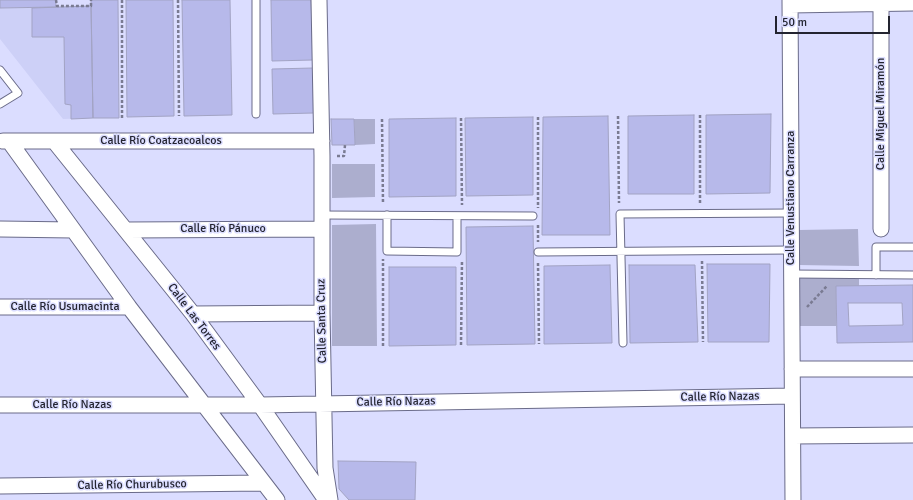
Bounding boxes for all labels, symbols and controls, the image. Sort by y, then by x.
scale bar [777,8,892,34]
text: 50 m [782,15,807,30]
street label: Calle Miguel Miramón [874,58,888,170]
street label: Calle Venustiano Carranza [784,131,798,265]
street label: Calle Río Coatzacoalcos [100,134,222,148]
street label: Calle Río Pánuco [180,222,266,236]
street label: Calle Santa Cruz [314,279,330,363]
street label: Calle Las Torres [164,281,224,353]
street label: Calle Río Usumacinta [10,300,120,314]
street label: Calle Río Nazas [680,389,760,405]
street label: Calle Río Nazas [356,394,436,410]
street label: Calle Río Nazas [33,398,111,412]
street label: Calle Río Churubusco [77,477,187,493]

